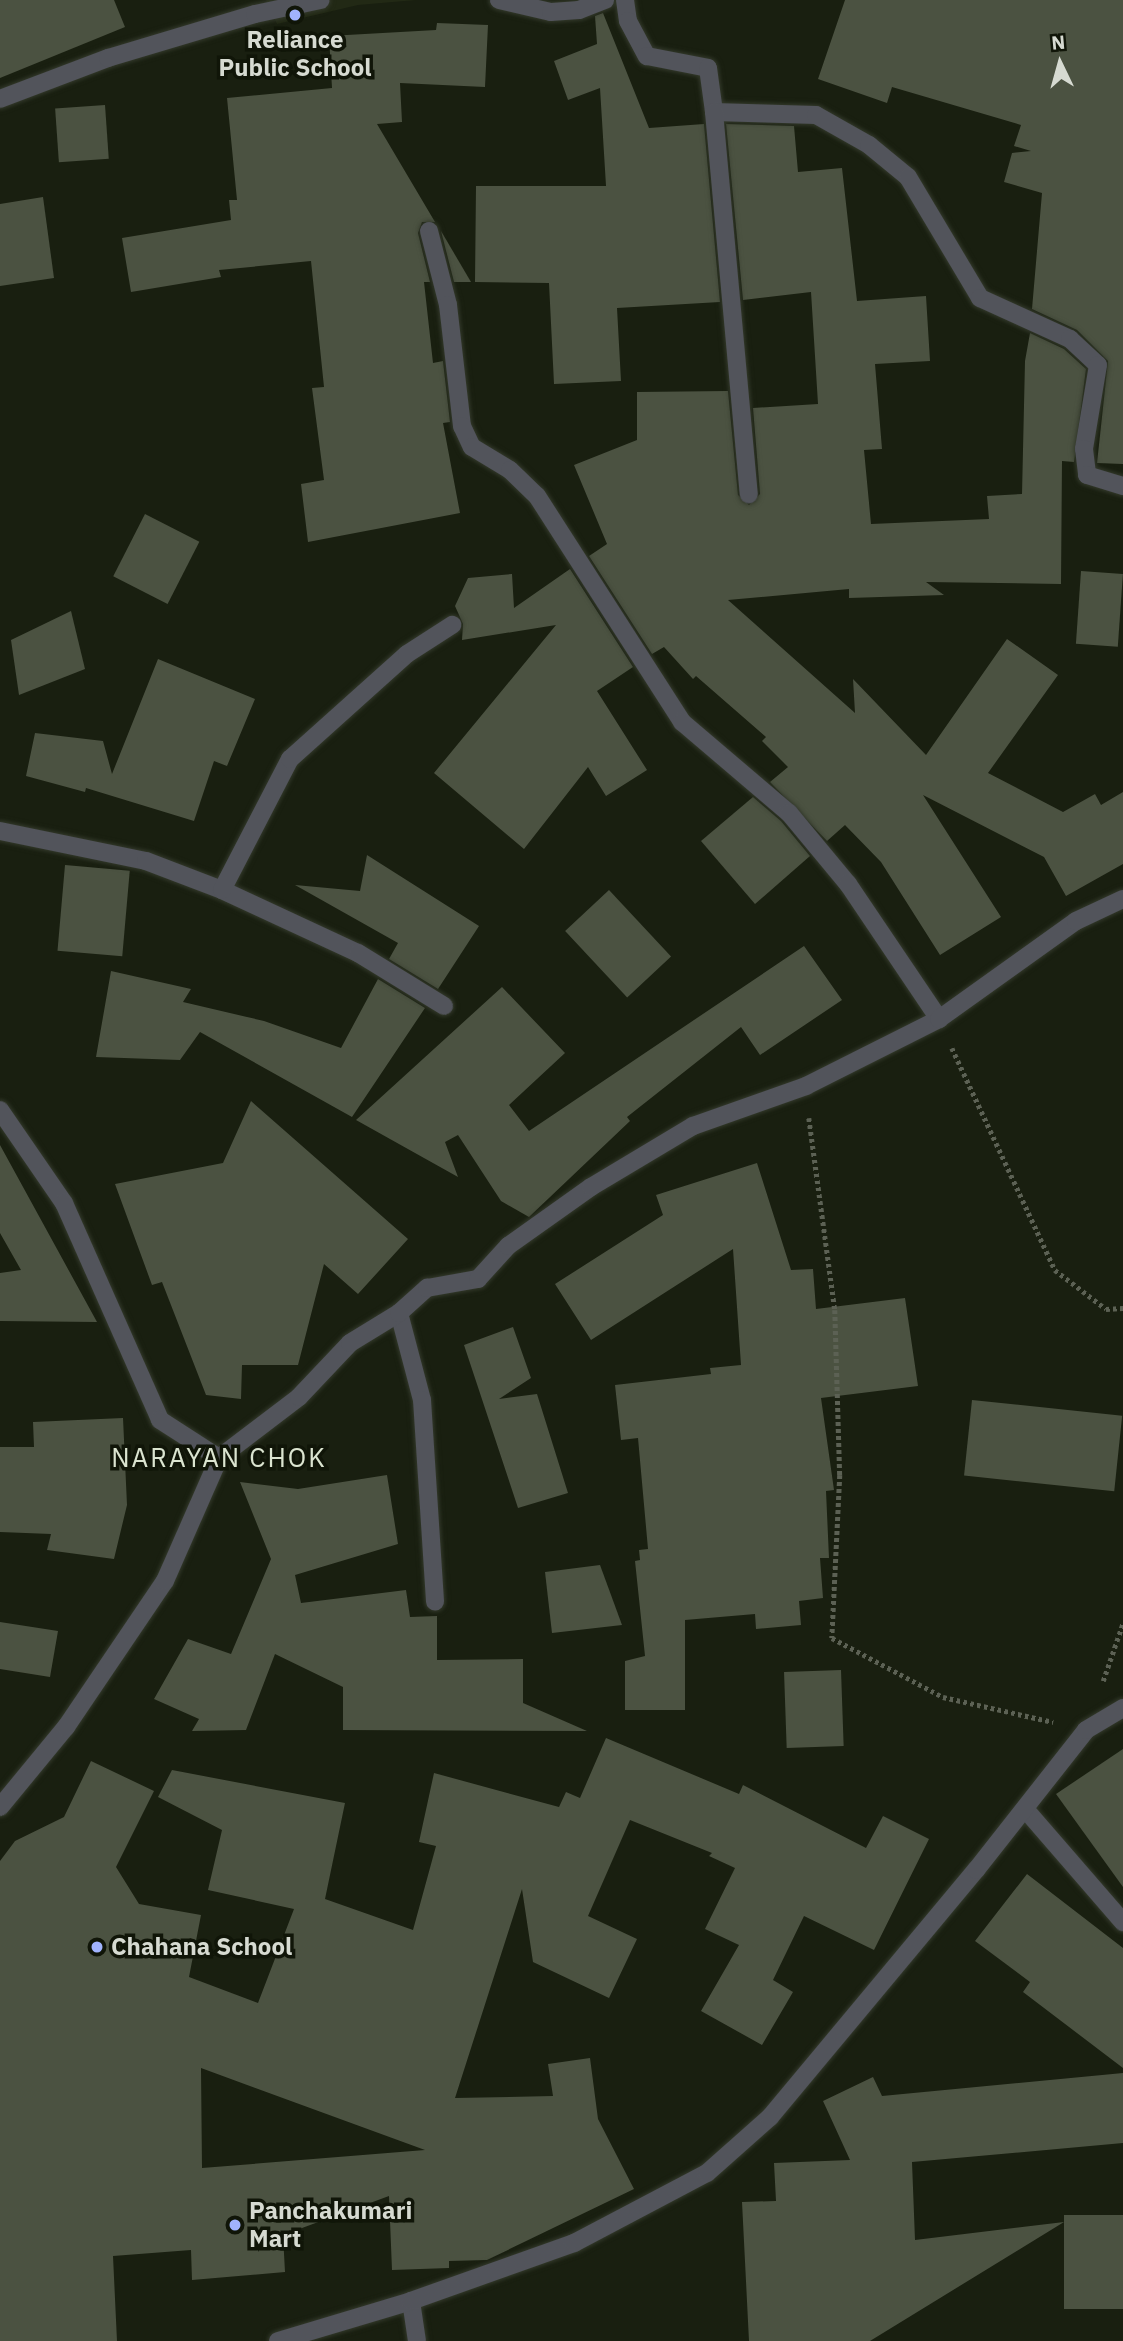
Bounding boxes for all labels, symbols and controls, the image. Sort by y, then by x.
marker: Reliance Public School [287,7,303,23]
place label: Reliance Public School [219,26,371,82]
north arrow [1025,28,1095,98]
text: N [1050,30,1066,55]
district label: NARAYAN CHOK [113,1442,325,1474]
place label: Chahana School [111,1933,292,1961]
marker: Chahana School [89,1939,105,1955]
place label: Panchakumari Mart [249,2197,412,2253]
marker: Panchakumari Mart [227,2217,243,2233]

